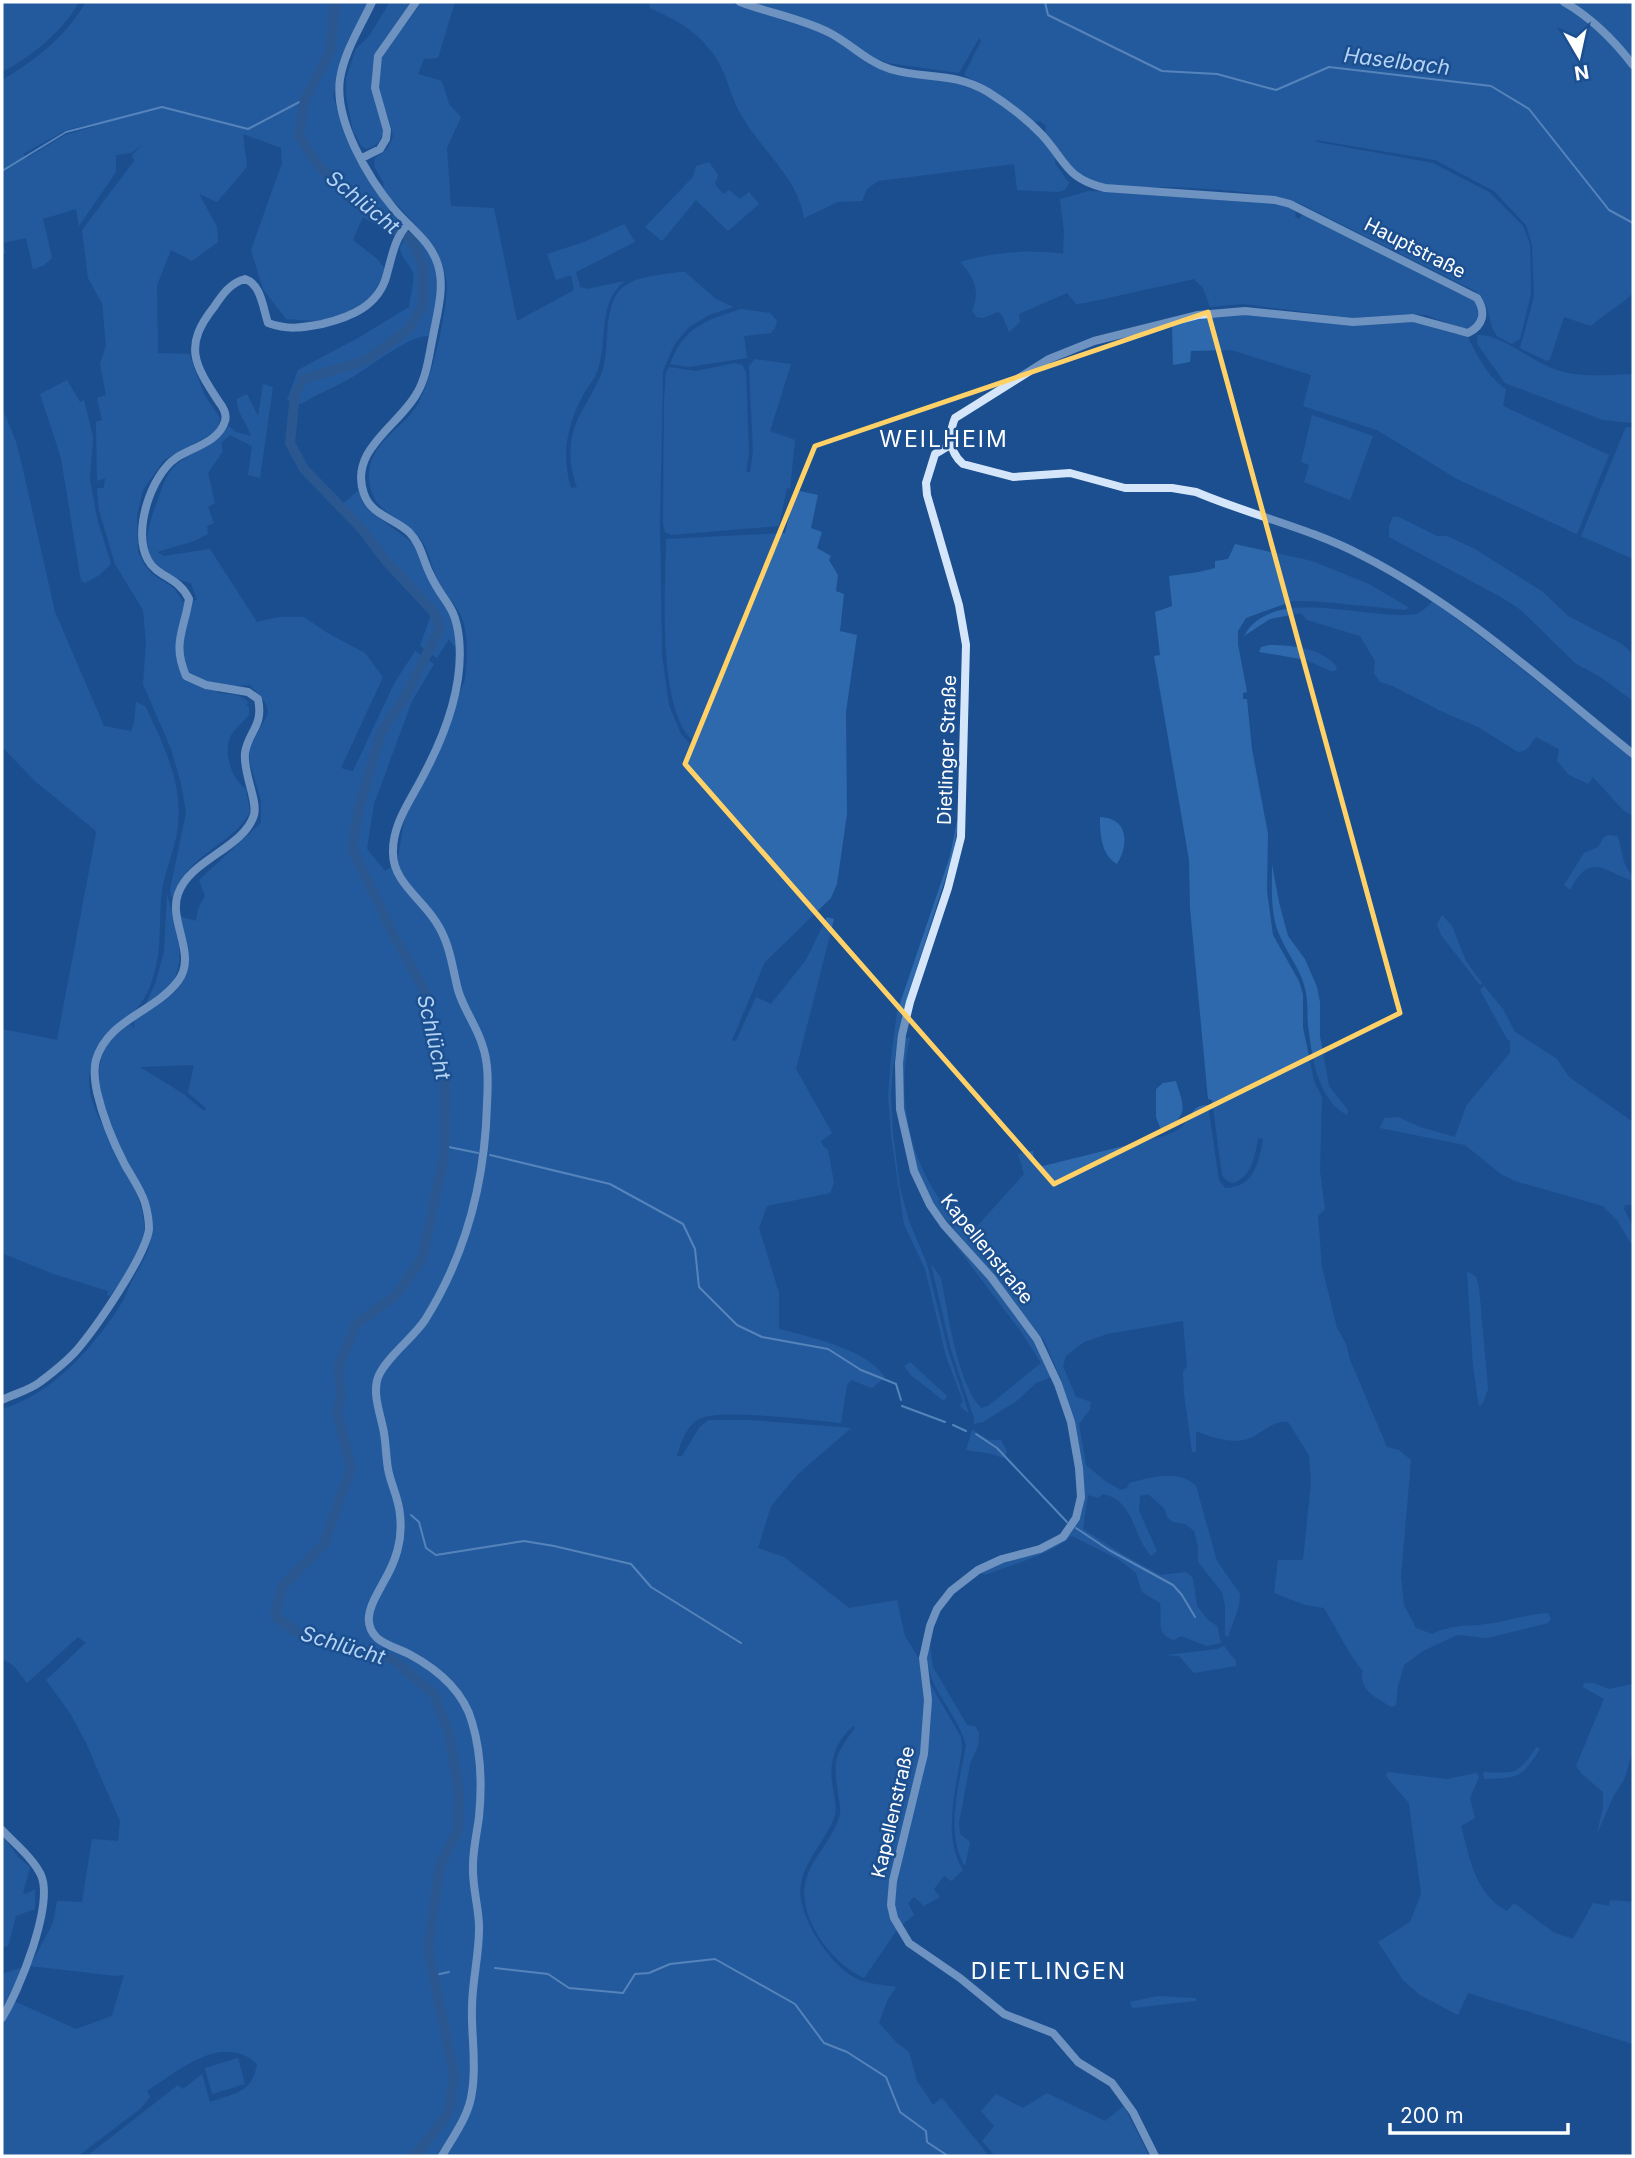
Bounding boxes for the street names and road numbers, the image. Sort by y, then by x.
street label: Hauptstraße [1361,213,1469,283]
street label: Dietlinger Straße [933,675,961,825]
street label: Kapellenstraße [936,1189,1038,1309]
street label: Kapellenstraße [867,1744,919,1880]

